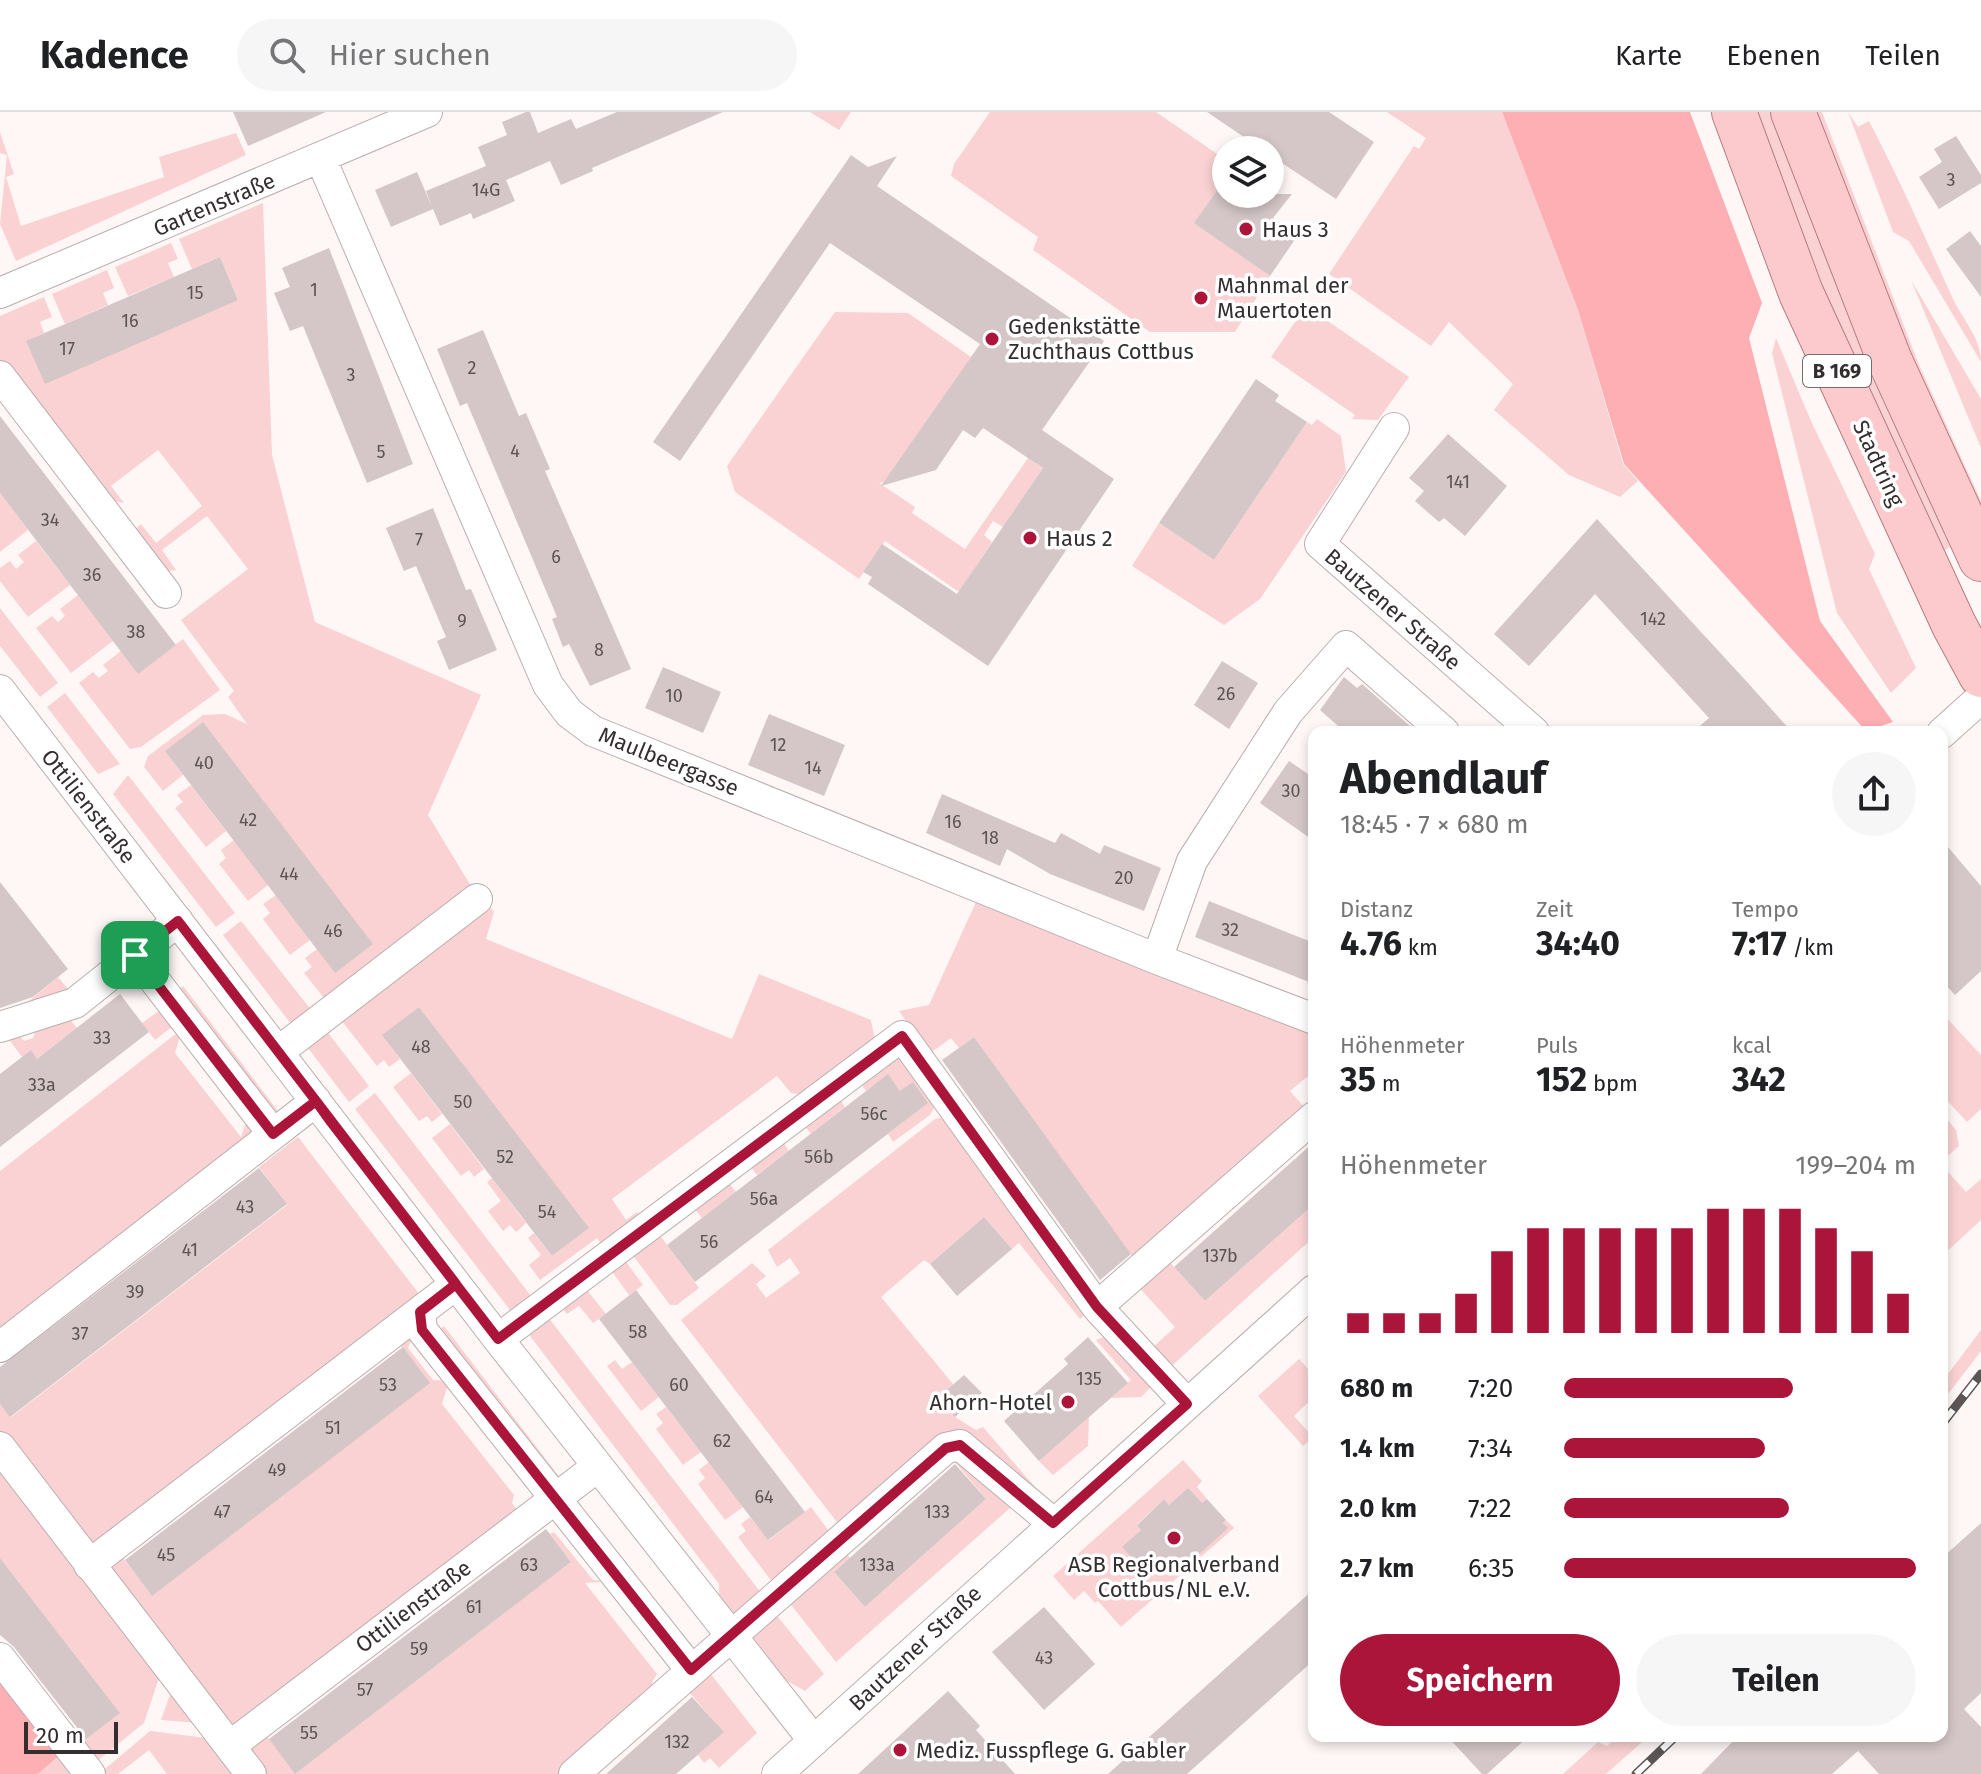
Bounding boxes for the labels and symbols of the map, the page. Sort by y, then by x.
street label: Gartenstraße [149,167,279,242]
house number: 3 [1947,169,1955,191]
house number: 14G [472,179,500,201]
place label: Haus 3 [1262,216,1329,243]
marker: Haus 3 [1237,220,1255,238]
place label: Mahnmal der Mauertoten [1217,272,1349,324]
house number: 1 [310,279,318,301]
house number: 15 [187,282,203,304]
marker: Mahnmal der Mauertoten [1192,289,1210,307]
house number: 16 [121,310,139,332]
place label: Gedenkstätte Zuchthaus Cottbus [1008,313,1194,365]
marker: Gedenkstätte Zuchthaus Cottbus [983,330,1001,348]
house number: 17 [59,338,75,360]
road number: B 169 [1803,355,1871,387]
house number: 2 [468,357,477,379]
house number: 3 [347,364,355,386]
street label: Stadtring [1847,416,1910,511]
house number: 4 [510,440,520,462]
house number: 5 [376,441,386,463]
house number: 141 [1446,471,1470,493]
house number: 34 [41,509,60,531]
place label: Haus 2 [1046,525,1113,552]
house number: 7 [415,529,423,551]
marker: Haus 2 [1021,529,1039,547]
street label: Bautzener Straße [1319,543,1466,676]
house number: 6 [551,546,561,568]
house number: 36 [83,564,101,586]
house number: 142 [1640,608,1666,630]
house number: 9 [457,610,467,632]
house number: 38 [127,621,146,643]
house number: 8 [594,639,604,661]
house number: 26 [1217,683,1235,705]
house number: 10 [665,685,683,707]
street label: Maulbeergasse [595,721,743,802]
house number: 12 [770,734,786,756]
street label: Ottilienstraße [36,744,142,869]
house number: 40 [194,752,214,774]
house number: 14 [804,757,822,779]
house number: 30 [1281,780,1301,802]
house number: 42 [239,809,257,831]
house number: 16 [944,811,962,833]
house number: 18 [981,827,999,849]
house number: 44 [279,863,299,885]
house number: 20 [1115,867,1133,889]
house number: 32 [1221,919,1239,941]
house number: 46 [323,920,343,942]
pin [101,921,169,989]
house number: 33 [93,1027,111,1049]
house number: 48 [411,1036,431,1058]
house number: 33a [28,1074,56,1096]
house number: 50 [453,1091,473,1113]
house number: 56c [860,1103,888,1125]
house number: 52 [496,1146,514,1168]
house number: 56b [804,1146,834,1168]
house number: 56a [750,1188,778,1210]
house number: 43 [236,1196,254,1218]
house number: 54 [538,1201,557,1223]
house number: 56 [700,1231,718,1253]
house number: 41 [182,1239,198,1261]
house number: 137b [1202,1245,1238,1267]
house number: 39 [126,1281,144,1303]
house number: 58 [629,1321,648,1343]
house number: 37 [72,1323,88,1345]
house number: 135 [1076,1368,1102,1390]
house number: 53 [379,1374,397,1396]
house number: 60 [669,1374,689,1396]
place label: Ahorn-Hotel [930,1389,1052,1416]
marker: Ahorn-Hotel [1059,1393,1077,1411]
house number: 51 [325,1417,341,1439]
house number: 62 [713,1430,731,1452]
house number: 49 [268,1459,286,1481]
house number: 64 [754,1486,774,1508]
house number: 47 [213,1501,231,1523]
house number: 133 [924,1501,950,1523]
marker: ASB Regionalverband Cottbus/NL e.V. [1165,1529,1183,1547]
house number: 45 [157,1544,175,1566]
place label: ASB Regionalverband Cottbus/NL e.V. [1068,1551,1280,1603]
street label: Ottilienstraße [350,1554,476,1659]
house number: 63 [520,1554,538,1576]
house number: 133a [859,1554,895,1576]
street label: Bautzener Straße [843,1580,987,1717]
house number: 61 [466,1596,482,1618]
house number: 59 [410,1638,428,1660]
house number: 43 [1035,1647,1053,1669]
house number: 57 [357,1679,373,1701]
scale bar [24,1718,118,1754]
house number: 55 [300,1722,318,1744]
house number: 132 [664,1731,690,1753]
place label: Mediz. Fusspflege G. Gabler [916,1737,1186,1764]
marker: Mediz. Fusspflege G. Gabler [891,1741,909,1759]

